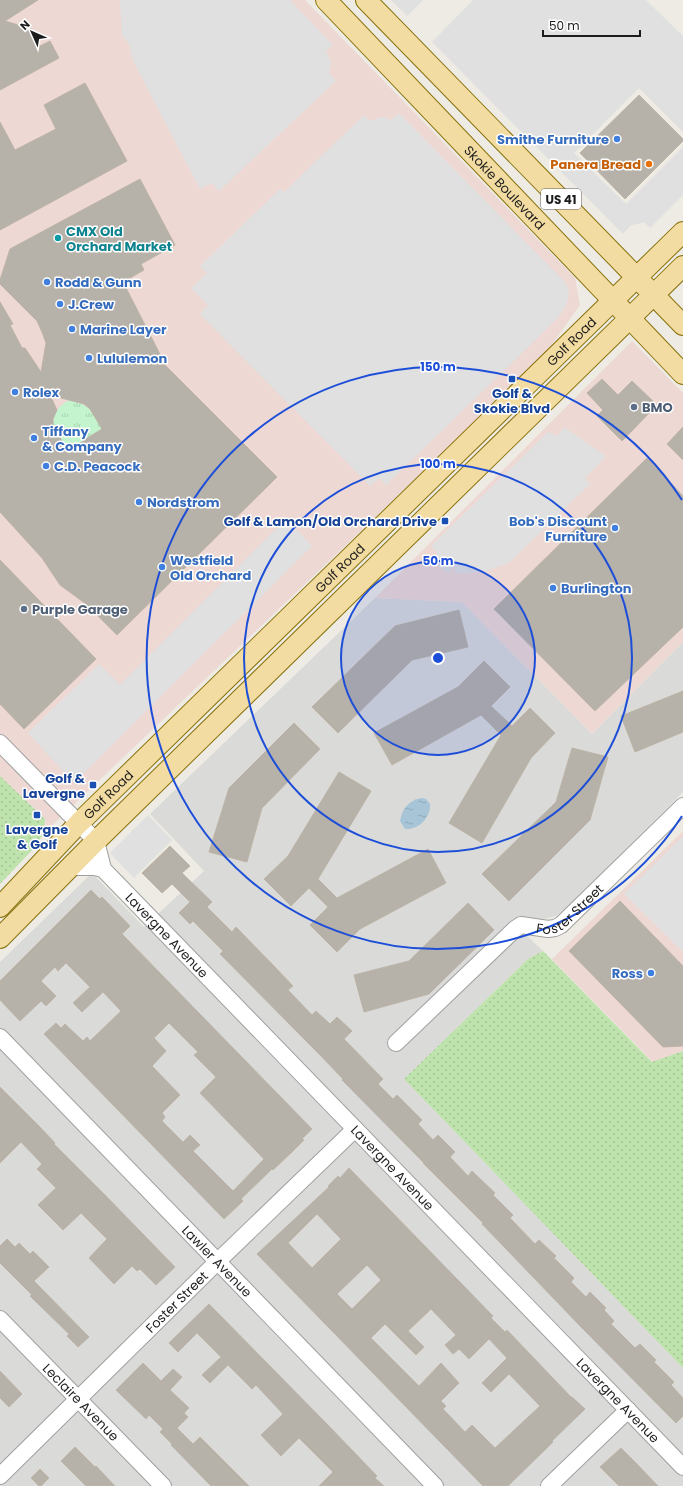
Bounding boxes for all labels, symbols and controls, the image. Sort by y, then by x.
north arrow [12,12,52,52]
scale bar [543,12,640,38]
text: N [16,16,34,34]
text: 50 m [549,17,580,34]
place label: Smithe Furniture [497,130,609,149]
marker: Smithe Furniture [612,134,622,144]
street label: Skokie Boulevard [460,141,550,234]
place label: Panera Bread [550,155,641,174]
marker: Panera Bread [644,159,654,169]
road number: US 41 [541,189,581,209]
place label: CMX Old Orchard Market [66,222,172,256]
marker: CMX Old Orchard Market [53,233,63,243]
place label: Rodd & Gunn [55,273,142,292]
marker: Rodd & Gunn [42,277,52,287]
place label: J.Crew [68,295,115,314]
marker: J.Crew [55,299,65,309]
street label: Golf Road [542,312,600,370]
place label: Marine Layer [80,320,167,339]
marker: Marine Layer [67,324,77,334]
place label: Lululemon [97,349,167,368]
marker: Lululemon [84,353,94,363]
text: 150 m [420,358,456,375]
marker: Golf & Skokie Blvd [507,374,517,384]
place label: Rolex [23,383,60,402]
place label: Golf & Skokie Blvd [474,384,550,418]
marker: Rolex [10,387,20,397]
place label: BMO [642,398,673,417]
marker: BMO [629,402,639,412]
place label: Tiffany & Company [42,422,123,456]
marker: Tiffany & Company [29,433,39,443]
text: 100 m [420,455,456,472]
place label: C.D. Peacock [54,457,140,476]
marker: C.D. Peacock [41,461,51,471]
place label: Nordstrom [147,493,220,512]
marker: Nordstrom [134,497,144,507]
place label: Golf & Lamon/Old Orchard Drive [224,512,437,531]
place label: Bob's Discount Furniture [509,512,607,546]
marker: Golf & Lamon/Old Orchard Drive [440,516,450,526]
marker: Bob's Discount Furniture [610,523,620,533]
street label: Golf Road [310,539,369,597]
place label: Westfield Old Orchard [170,551,251,585]
text: 50 m [423,552,454,569]
marker: Westfield Old Orchard [157,562,167,572]
place label: Burlington [561,579,632,598]
marker: Burlington [548,583,558,593]
place label: Purple Garage [32,600,128,619]
marker: Purple Garage [19,604,29,614]
centre of rings [431,651,445,665]
street label: Golf Road [79,766,137,823]
place label: Golf & Lavergne [23,769,86,803]
marker: Golf & Lavergne [88,780,98,790]
marker: Lavergne & Golf [32,810,42,820]
place label: Lavergne & Golf [6,820,68,854]
street label: Foster Street [535,879,607,939]
street label: Lavergne Avenue [121,888,213,982]
place label: Ross [612,964,643,983]
marker: Ross [646,968,656,978]
street label: Lavergne Avenue [347,1121,438,1214]
street label: Lawler Avenue [178,1221,256,1301]
street label: Foster Street [141,1267,212,1337]
street label: Lavergne Avenue [572,1353,664,1447]
street label: Leclaire Avenue [39,1359,123,1445]

